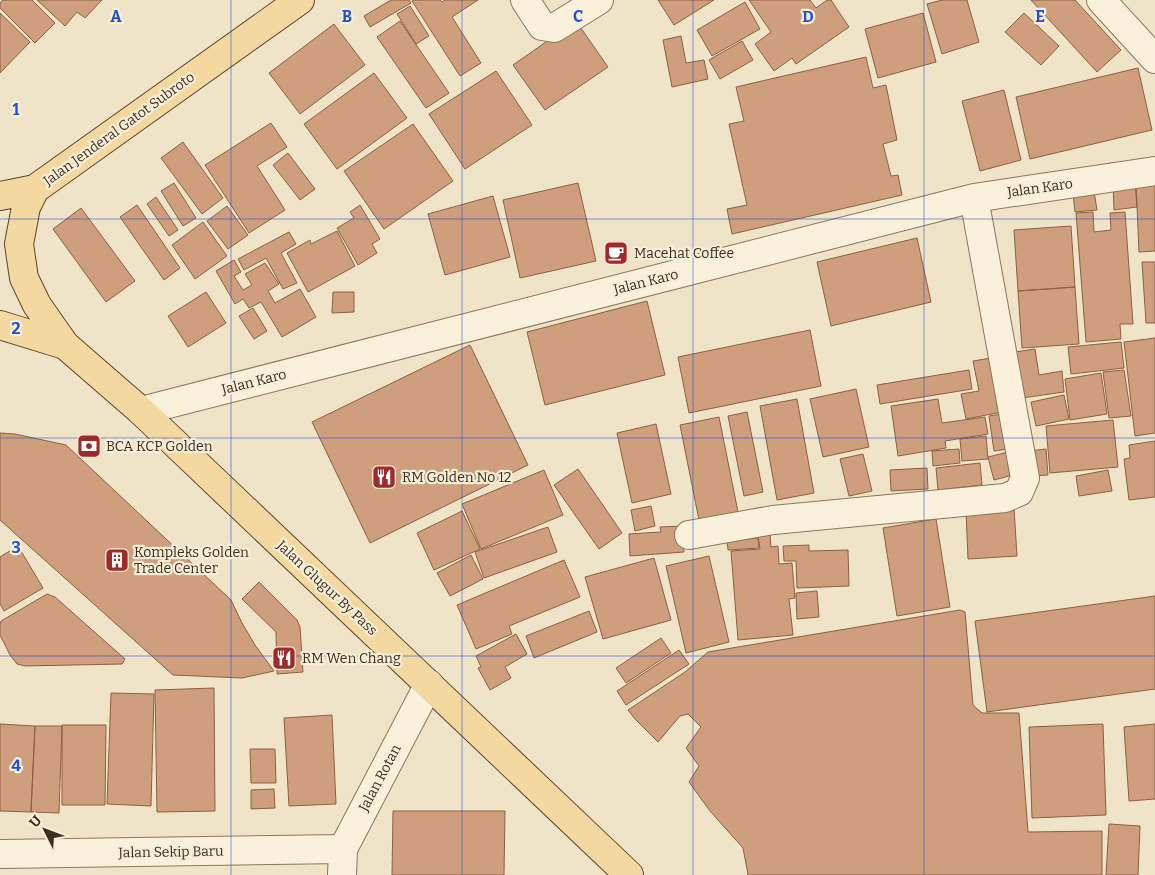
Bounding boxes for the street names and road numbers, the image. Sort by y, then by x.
street label: Jalan Jenderal Gatot Subroto [39,68,198,190]
street label: Jalan Karo [1005,175,1074,201]
street label: Jalan Karo [611,266,680,298]
street label: Jalan Karo [219,366,288,398]
street label: Jalan Glugur By Pass [272,536,381,639]
street label: Jalan Rotan [355,741,405,815]
street label: Jalan Sekip Baru [117,843,224,861]

